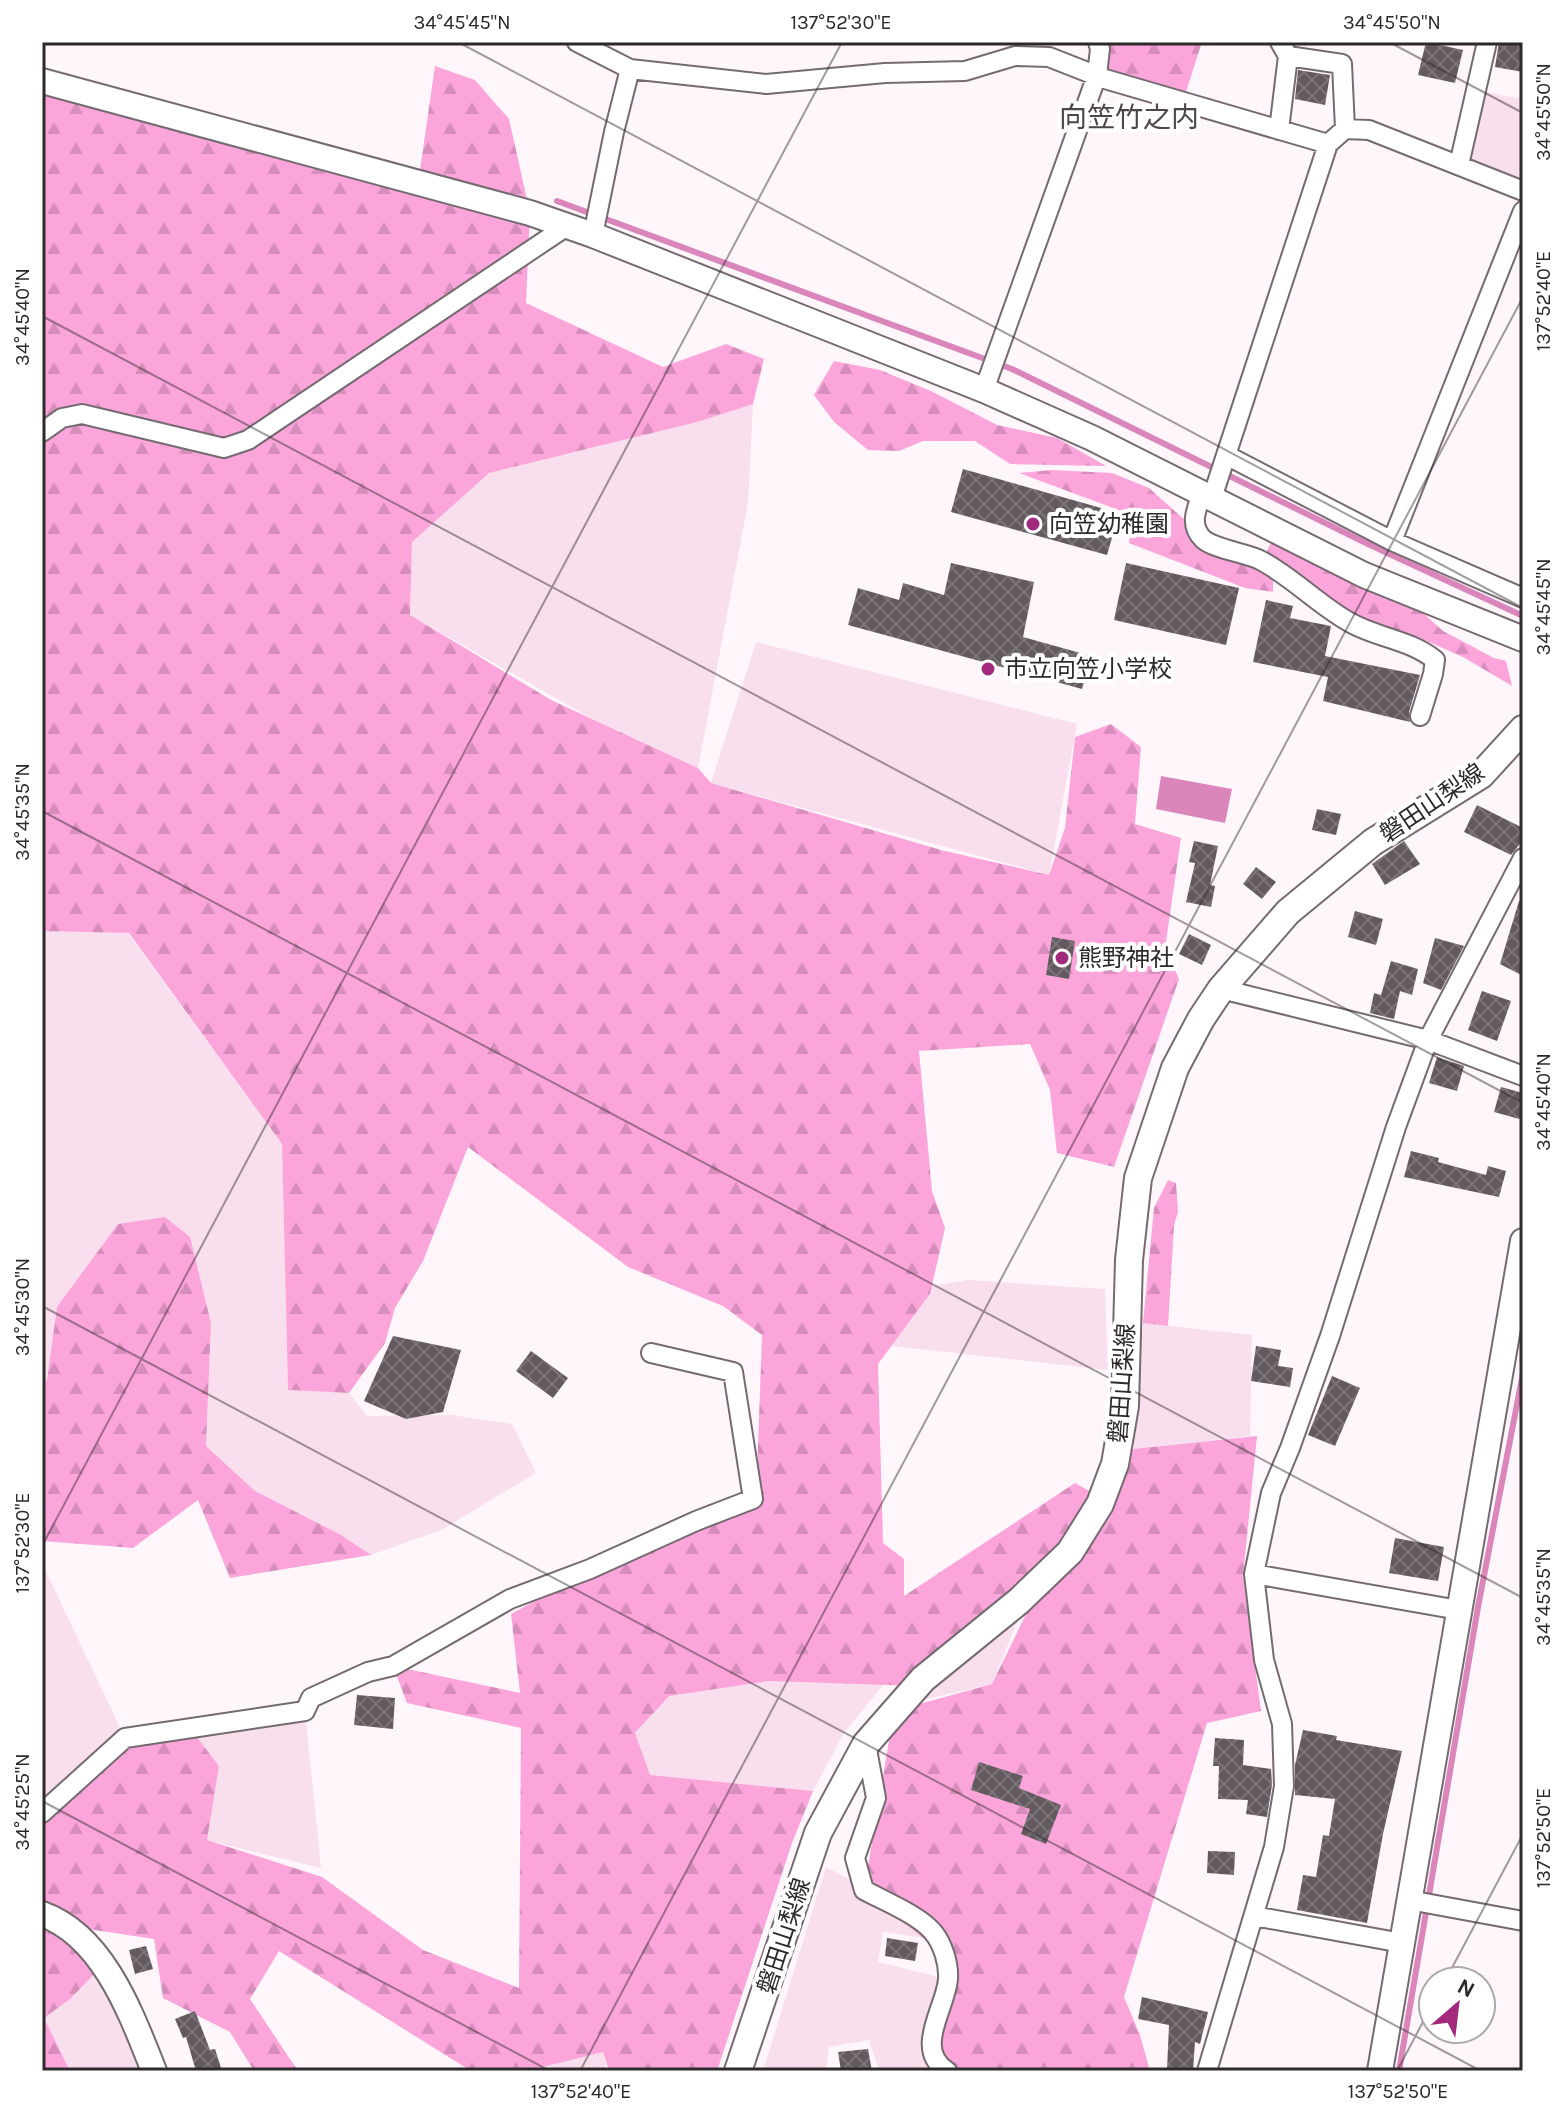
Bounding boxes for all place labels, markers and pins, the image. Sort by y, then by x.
place label: 向笠幼稚園 [1049,510,1169,538]
marker: 向笠幼稚園 [1024,515,1042,533]
place label: 市立向笠小学校 [1004,655,1172,683]
marker: 市立向笠小学校 [979,660,997,678]
place label: 熊野神社 [1078,944,1174,972]
marker: 熊野神社 [1053,949,1071,967]

